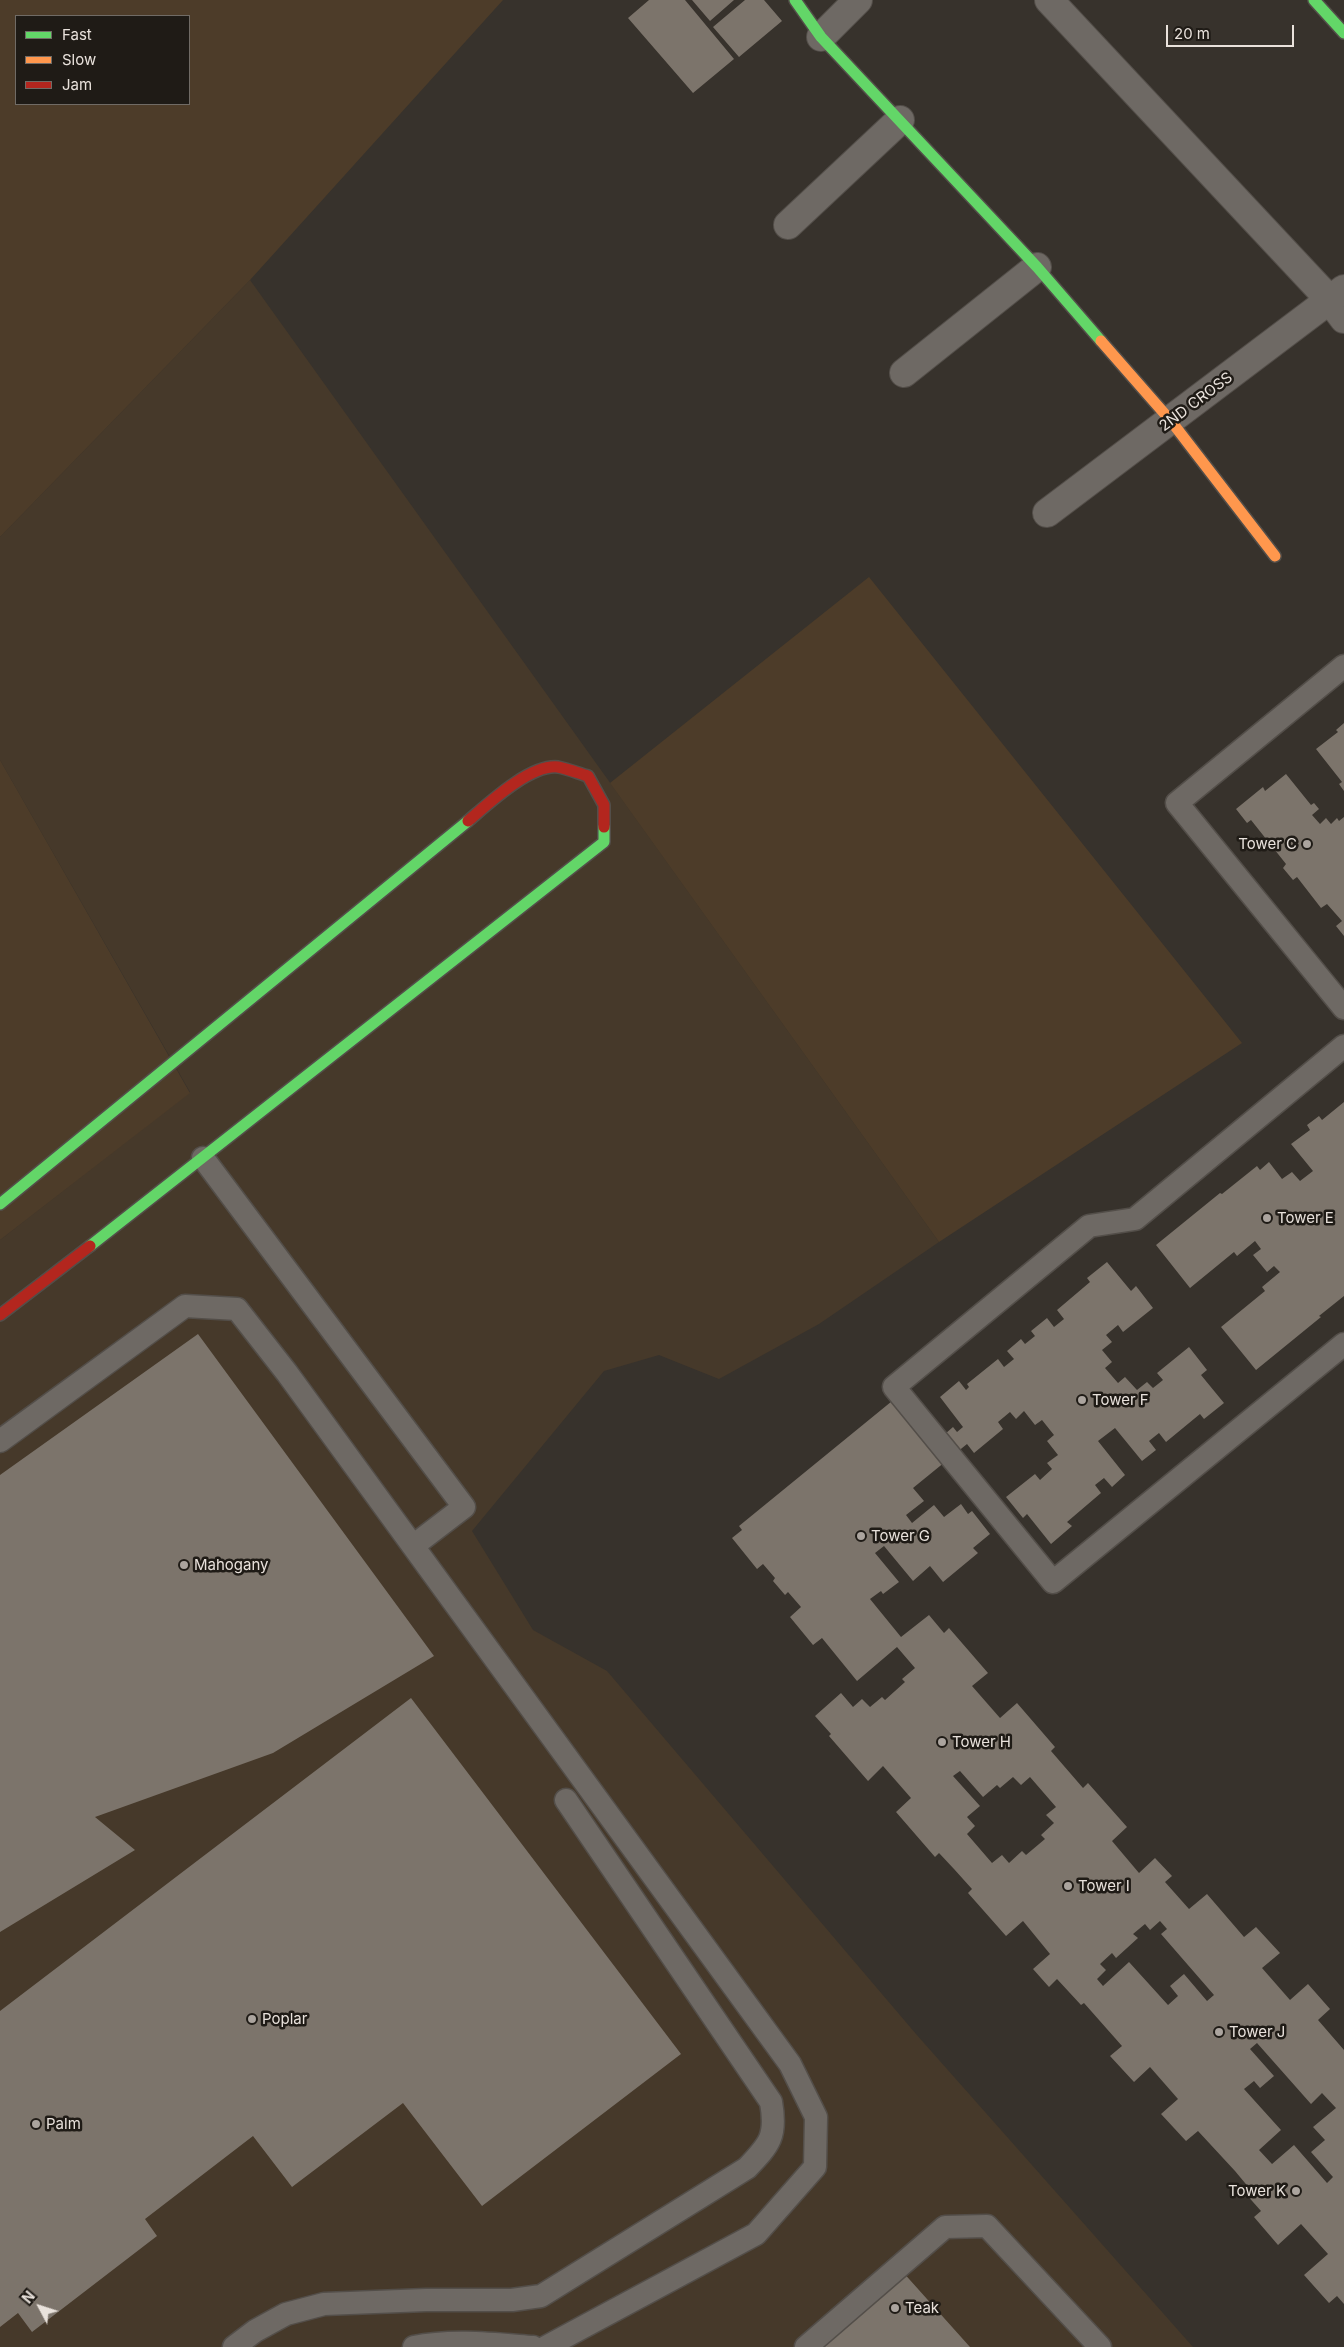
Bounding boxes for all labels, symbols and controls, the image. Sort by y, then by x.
legend [15,15,190,105]
scale bar [1169,15,1296,47]
text: 20 m [1174,24,1210,43]
text: Fast [62,25,92,44]
text: Slow [62,50,96,69]
text: Jam [62,75,92,94]
street label: 2ND CROSS [1156,369,1236,435]
place label: Tower C [1238,835,1297,853]
marker: Tower C [1301,838,1313,850]
place label: Tower E [1277,1209,1334,1227]
marker: Tower E [1261,1212,1273,1224]
place label: Tower F [1092,1391,1149,1409]
marker: Tower F [1076,1394,1088,1406]
place label: Tower G [871,1527,930,1545]
marker: Tower G [855,1530,867,1542]
place label: Mahogany [194,1556,269,1574]
marker: Mahogany [178,1559,190,1571]
place label: Tower H [952,1733,1011,1751]
marker: Tower H [936,1736,948,1748]
place label: Tower I [1078,1877,1130,1895]
marker: Tower I [1062,1880,1074,1892]
place label: Poplar [262,2010,307,2028]
marker: Poplar [246,2013,258,2025]
place label: Tower J [1229,2023,1285,2041]
marker: Tower J [1213,2026,1225,2038]
place label: Palm [46,2115,81,2133]
marker: Palm [30,2118,42,2130]
place label: Tower K [1228,2182,1286,2200]
marker: Tower K [1290,2185,1302,2197]
north arrow [15,2282,65,2332]
text: N [18,2287,38,2307]
place label: Teak [905,2299,939,2317]
marker: Teak [889,2302,901,2314]

